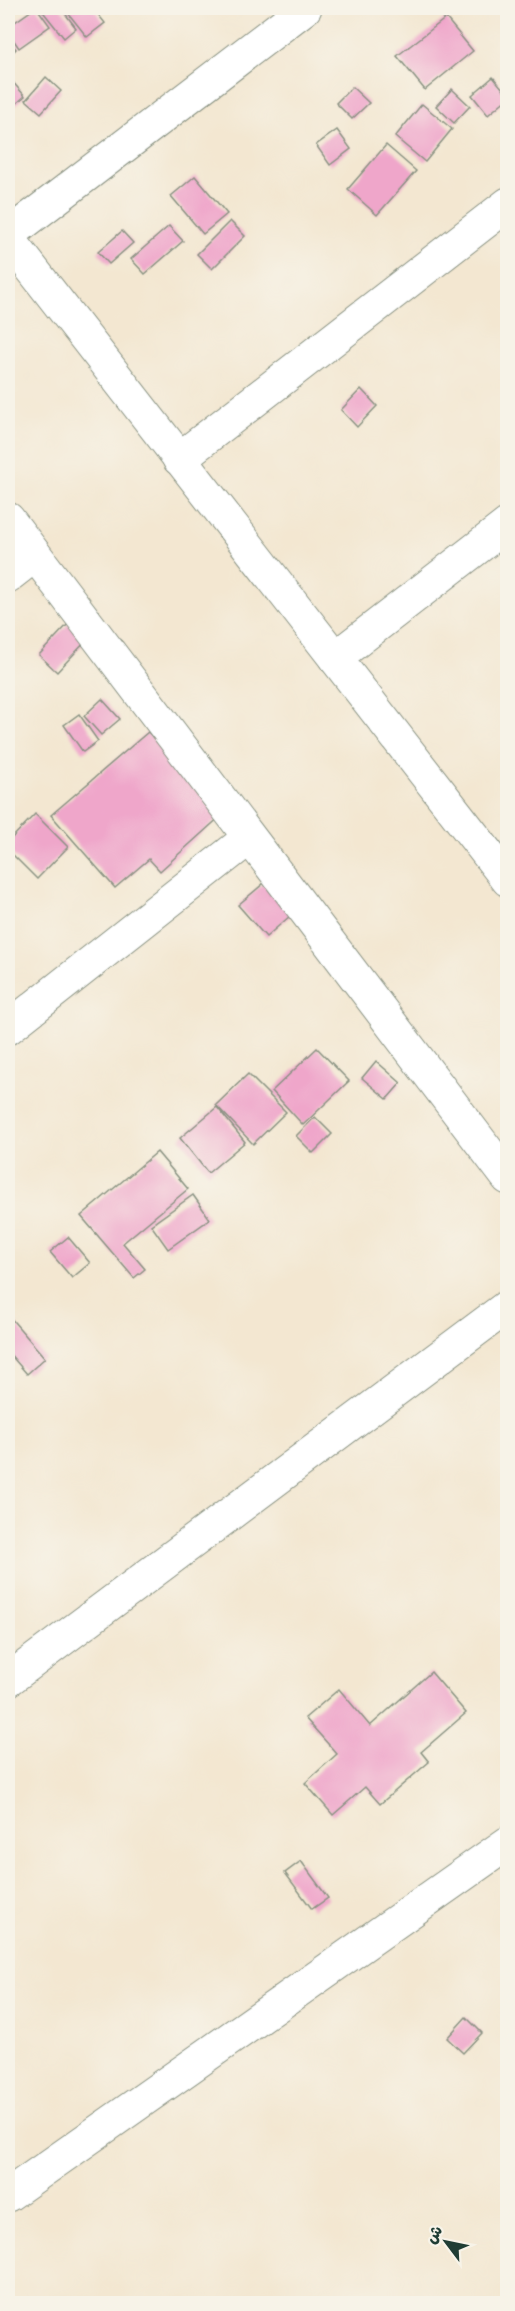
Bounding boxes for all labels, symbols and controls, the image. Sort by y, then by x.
north arrow [416,2212,476,2272]
text: ش [420,2221,448,2248]

